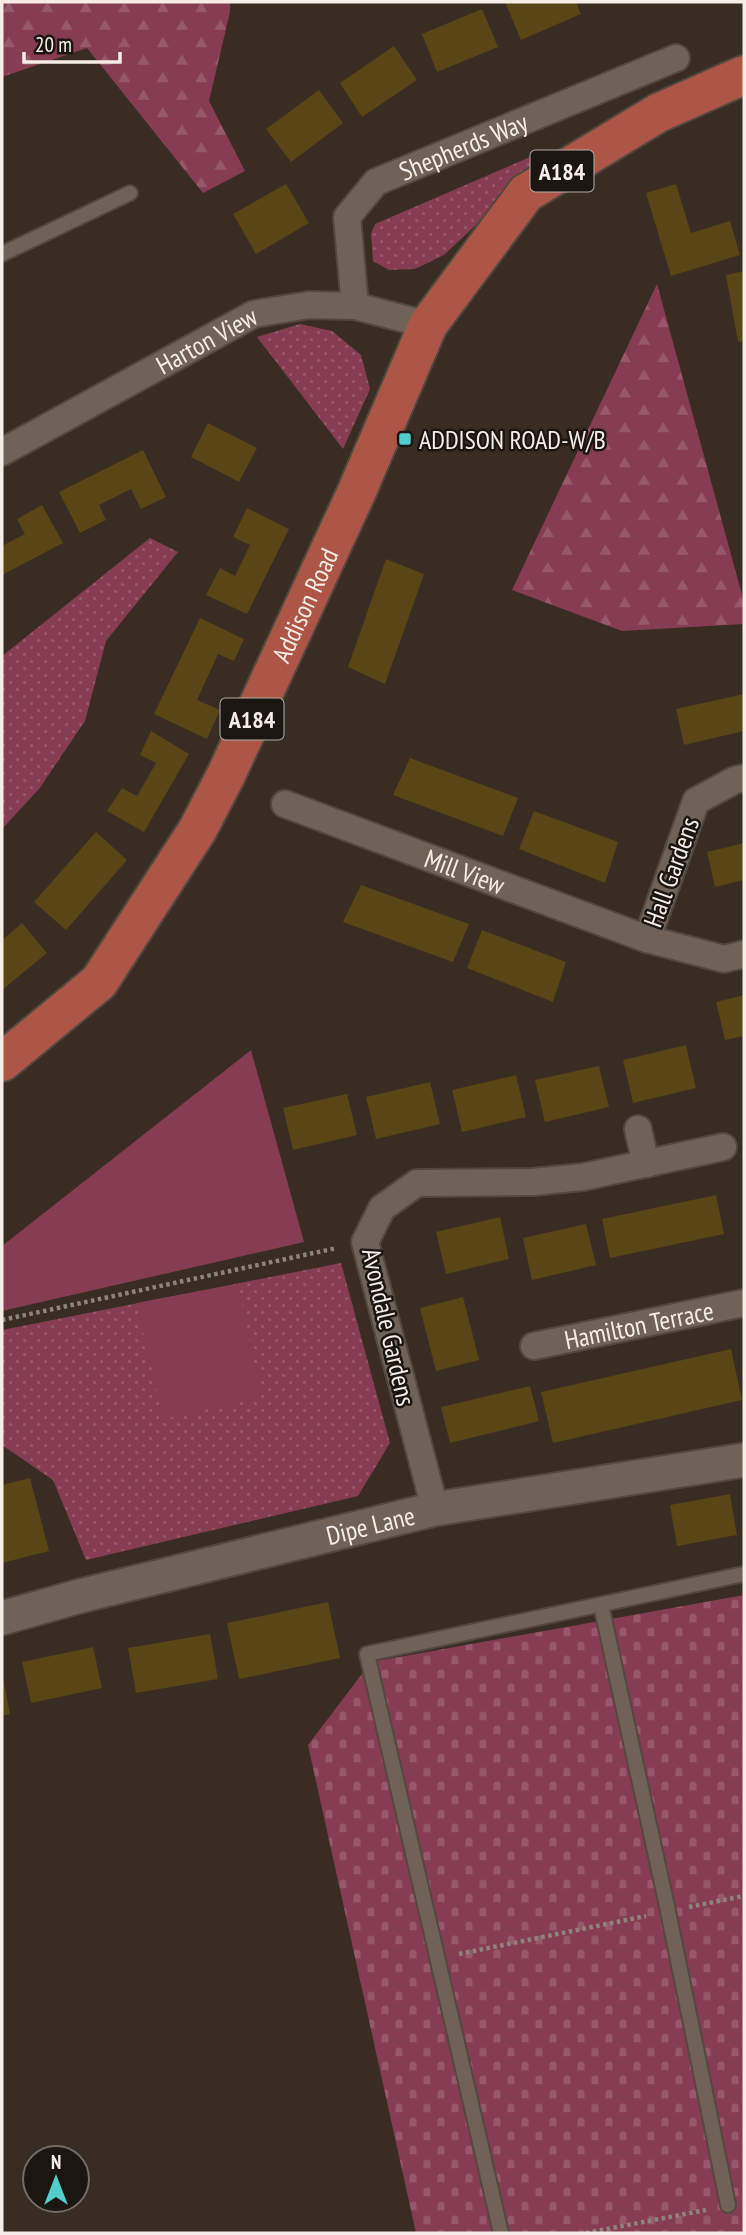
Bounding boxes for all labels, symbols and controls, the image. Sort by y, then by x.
scale bar [24,21,121,65]
text: 20 m [35,31,72,58]
street label: Shepherds Way [394,105,532,187]
road number: A184 [530,150,594,191]
street label: Harton View [150,299,263,381]
place label: ADDISON ROAD-W/B [419,423,606,456]
marker: ADDISON ROAD-W/B [397,431,413,447]
street label: Addison Road [264,543,345,667]
road number: A184 [220,698,284,740]
street label: Hall Gardens [636,813,706,931]
street label: Mill View [420,841,510,901]
street label: Avondale Gardens [355,1245,423,1409]
street label: Hamilton Terrace [561,1293,716,1356]
street label: Dipe Lane [323,1498,418,1552]
north arrow [21,2144,91,2214]
text: N [51,2150,61,2174]

